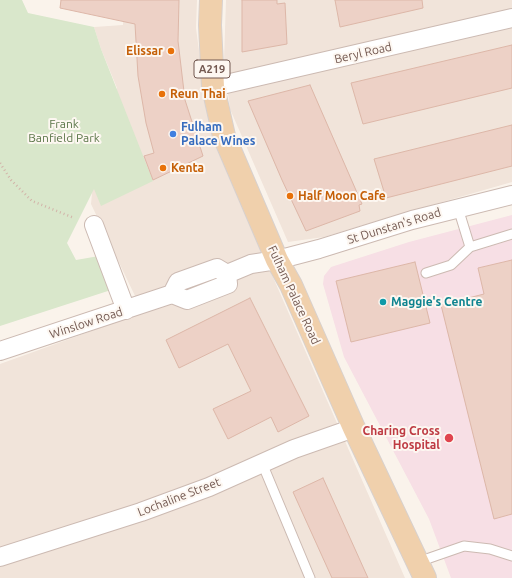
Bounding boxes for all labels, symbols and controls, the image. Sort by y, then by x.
street label: Beryl Road [333,39,393,67]
place label: Elissar [126,44,163,58]
marker: Elissar [166,46,176,56]
road number: A219 [194,60,230,78]
place label: Reun Thai [170,87,226,101]
marker: Reun Thai [157,89,167,99]
park label: Frank Banfield Park [28,117,100,145]
place label: Fulham Palace Wines [181,120,255,148]
marker: Fulham Palace Wines [168,129,178,139]
place label: Kenta [171,161,204,175]
marker: Kenta [158,163,168,173]
place label: Half Moon Cafe [298,189,386,203]
marker: Half Moon Cafe [285,191,295,201]
street label: St Dunstan's Road [345,205,443,247]
street label: Fulham Palace Road [265,243,323,347]
place label: Maggie's Centre [391,295,482,309]
marker: Maggie's Centre [378,297,388,307]
street label: Winslow Road [48,304,124,342]
place label: Charing Cross Hospital [363,424,440,452]
marker: Charing Cross Hospital [443,432,455,444]
street label: Lochaline Street [136,475,222,519]

